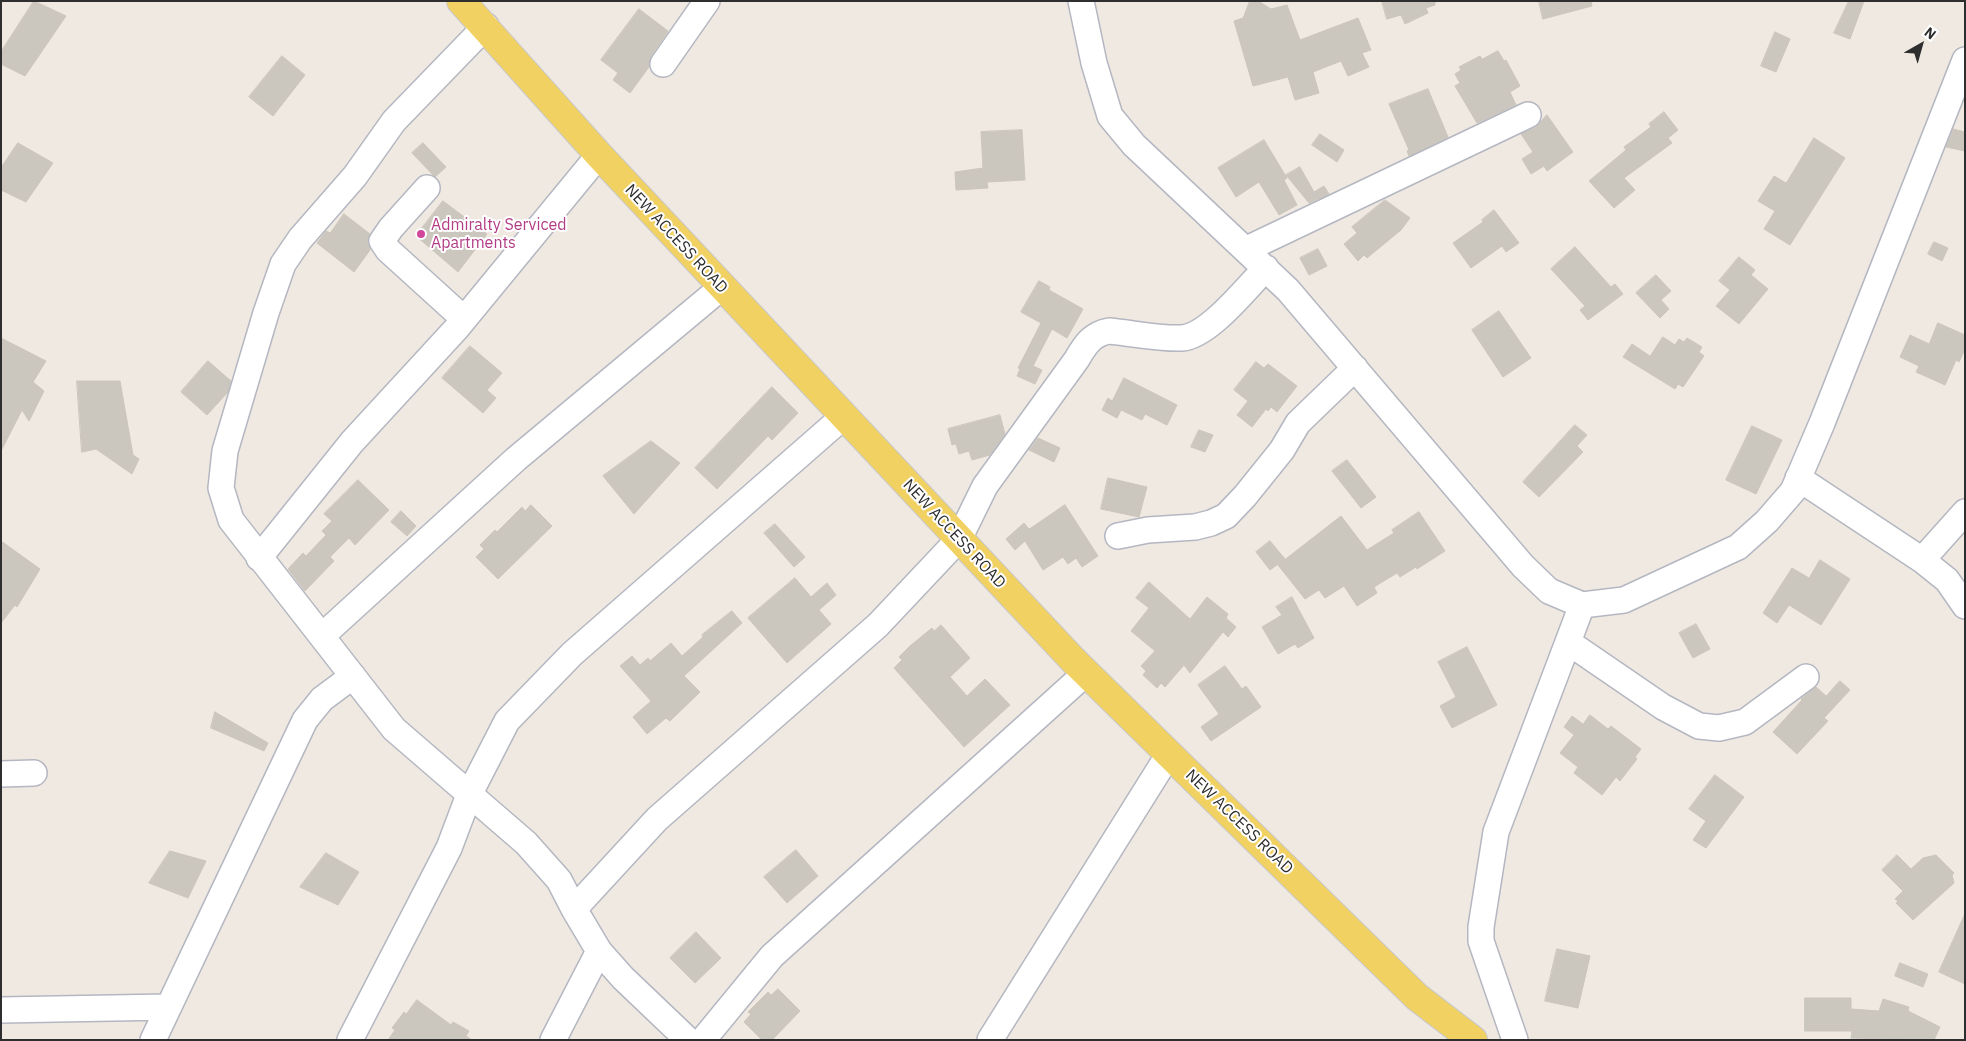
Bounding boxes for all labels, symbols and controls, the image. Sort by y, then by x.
north arrow [1896,20,1946,70]
text: N [1921,23,1940,43]
street label: NEW ACCESS ROAD [621,181,731,297]
place label: Admiralty Serviced Apartments [431,215,567,253]
marker: Admiralty Serviced Apartments [415,228,427,240]
street label: NEW ACCESS ROAD [899,476,1009,592]
street label: NEW ACCESS ROAD [1181,766,1297,878]

